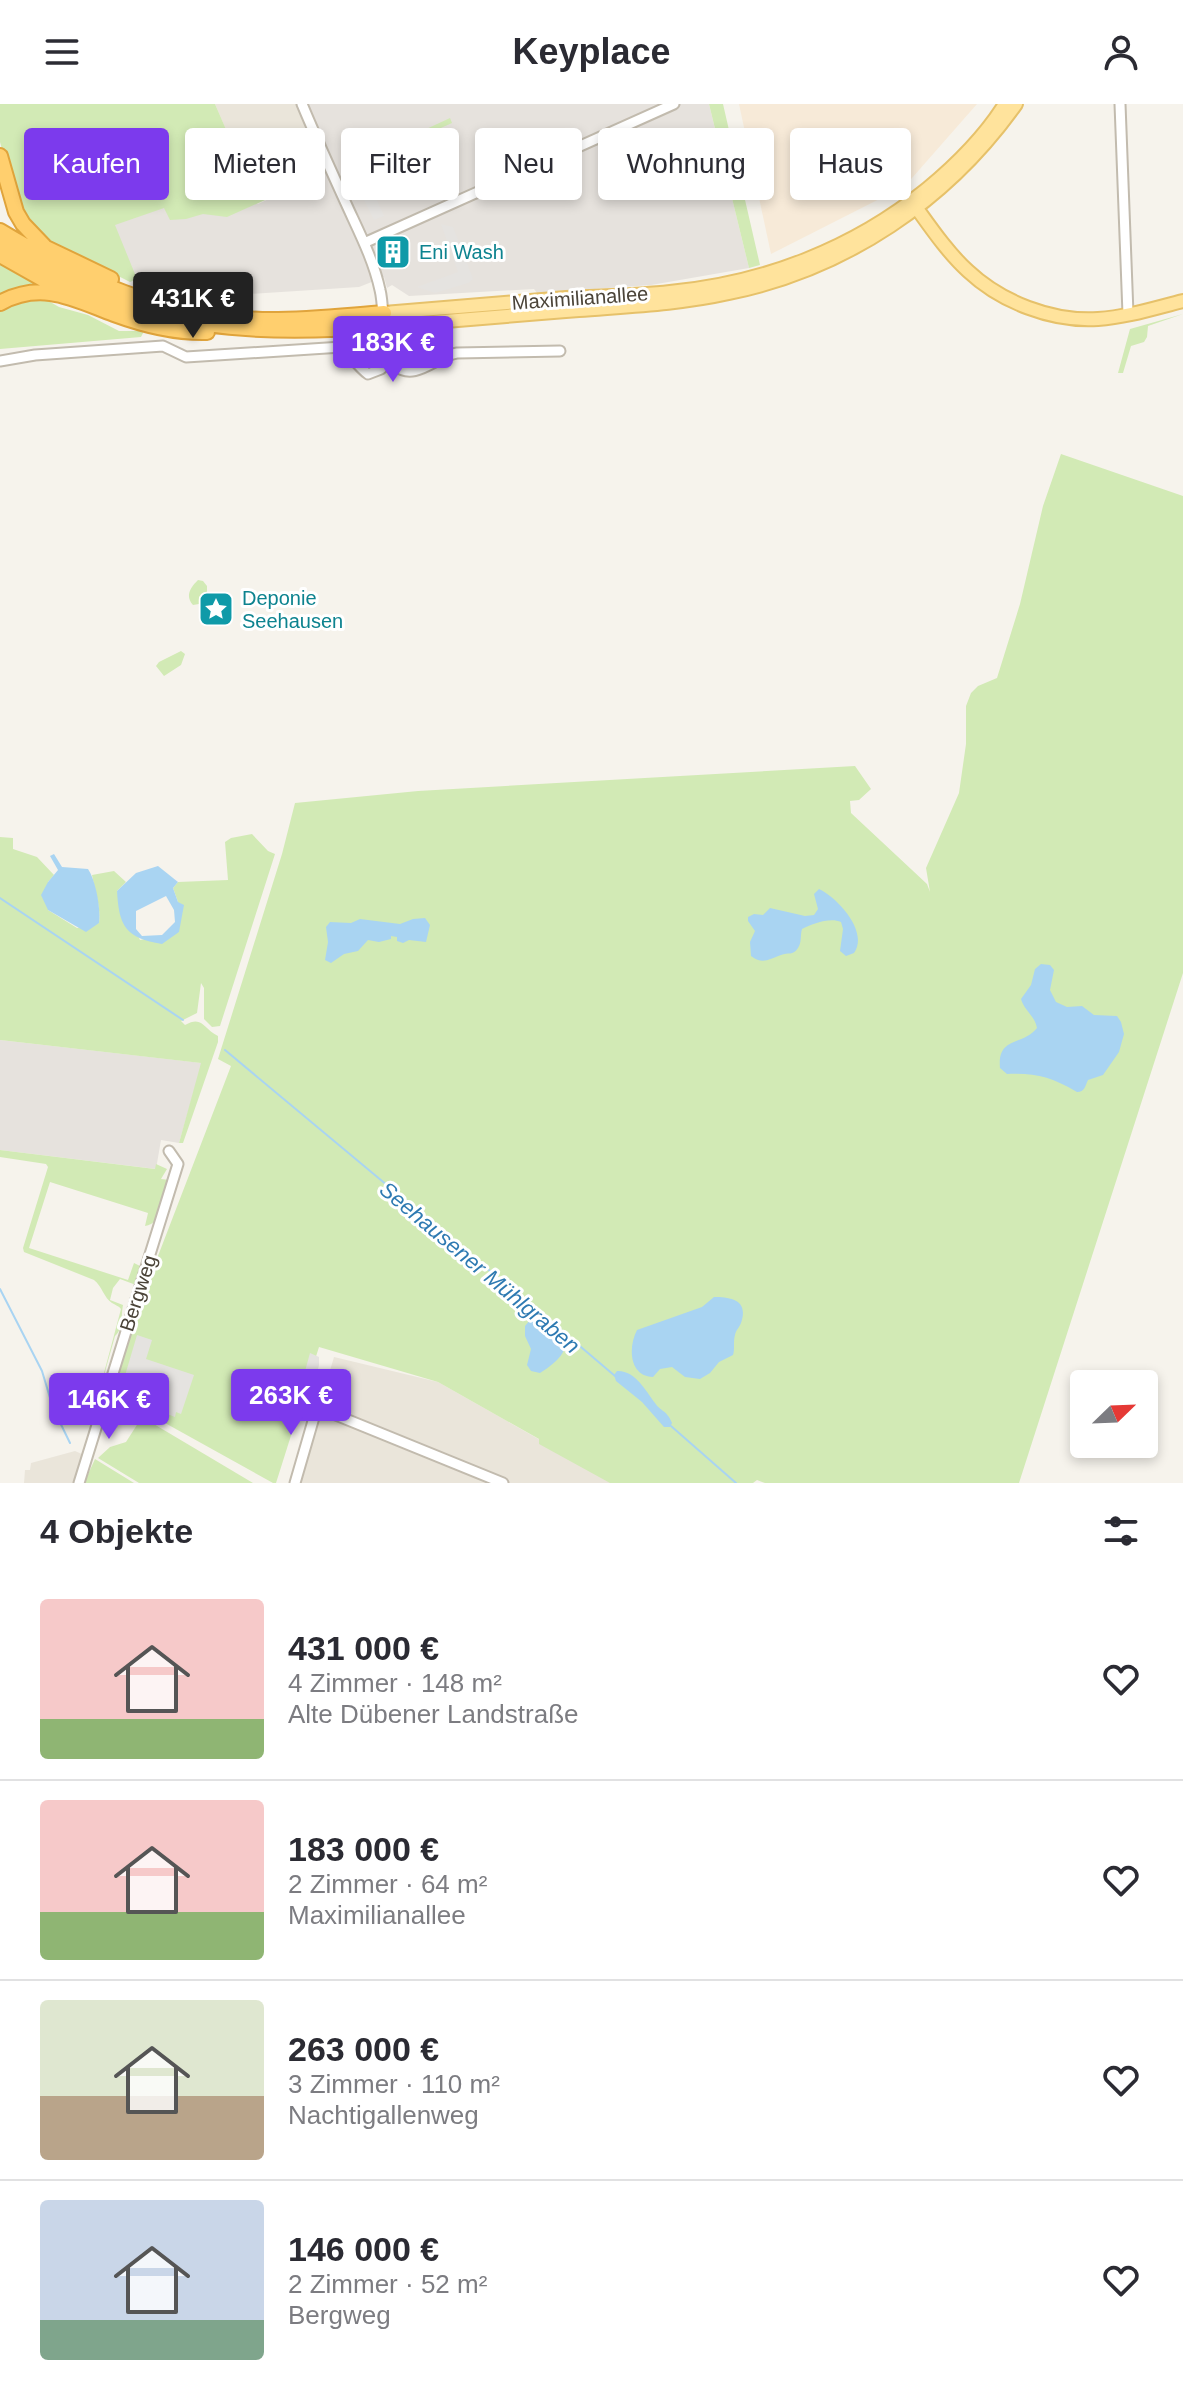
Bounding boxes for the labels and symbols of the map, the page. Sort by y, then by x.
building icon: Eni Wash [374,233,412,271]
place label: Eni Wash [419,241,504,263]
pin: 431K € [128,272,258,340]
street label: Maximilianallee [511,282,649,314]
pin: 183K € [328,316,458,384]
place label: Deponie Seehausen [242,587,343,632]
place icon: Deponie Seehausen [197,590,235,628]
water label: Seehausener Mühlgraben [375,1176,585,1358]
street label: Bergweg [115,1252,161,1334]
pin: 263K € [226,1369,356,1437]
north arrow [1070,1370,1158,1458]
pin: 146K € [44,1373,174,1441]

